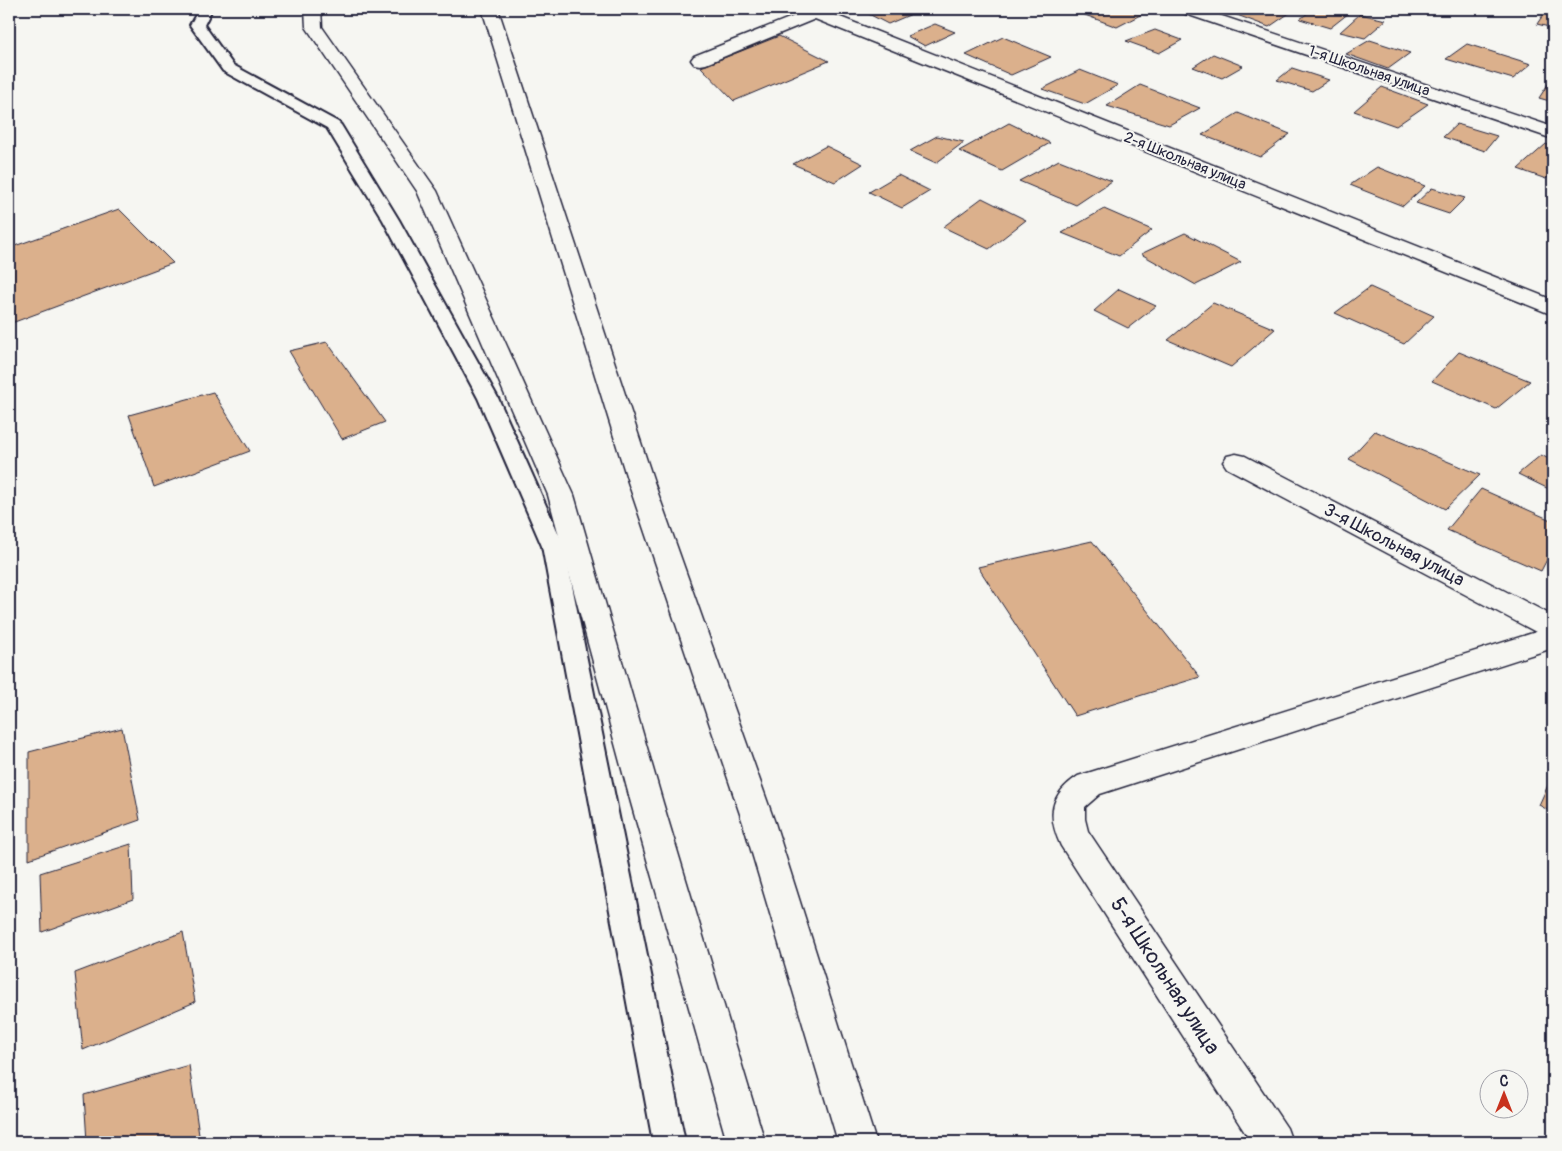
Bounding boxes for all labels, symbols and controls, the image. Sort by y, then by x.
street label: 1-я Школьная улица [1306,41,1432,101]
street label: 2-я Школьная улица [1121,128,1249,194]
street label: 3-я Школьная улица [1320,498,1468,592]
street label: 5-я Школьная улица [1104,892,1226,1060]
north arrow [1480,1068,1530,1118]
text: С [1500,1073,1509,1090]

